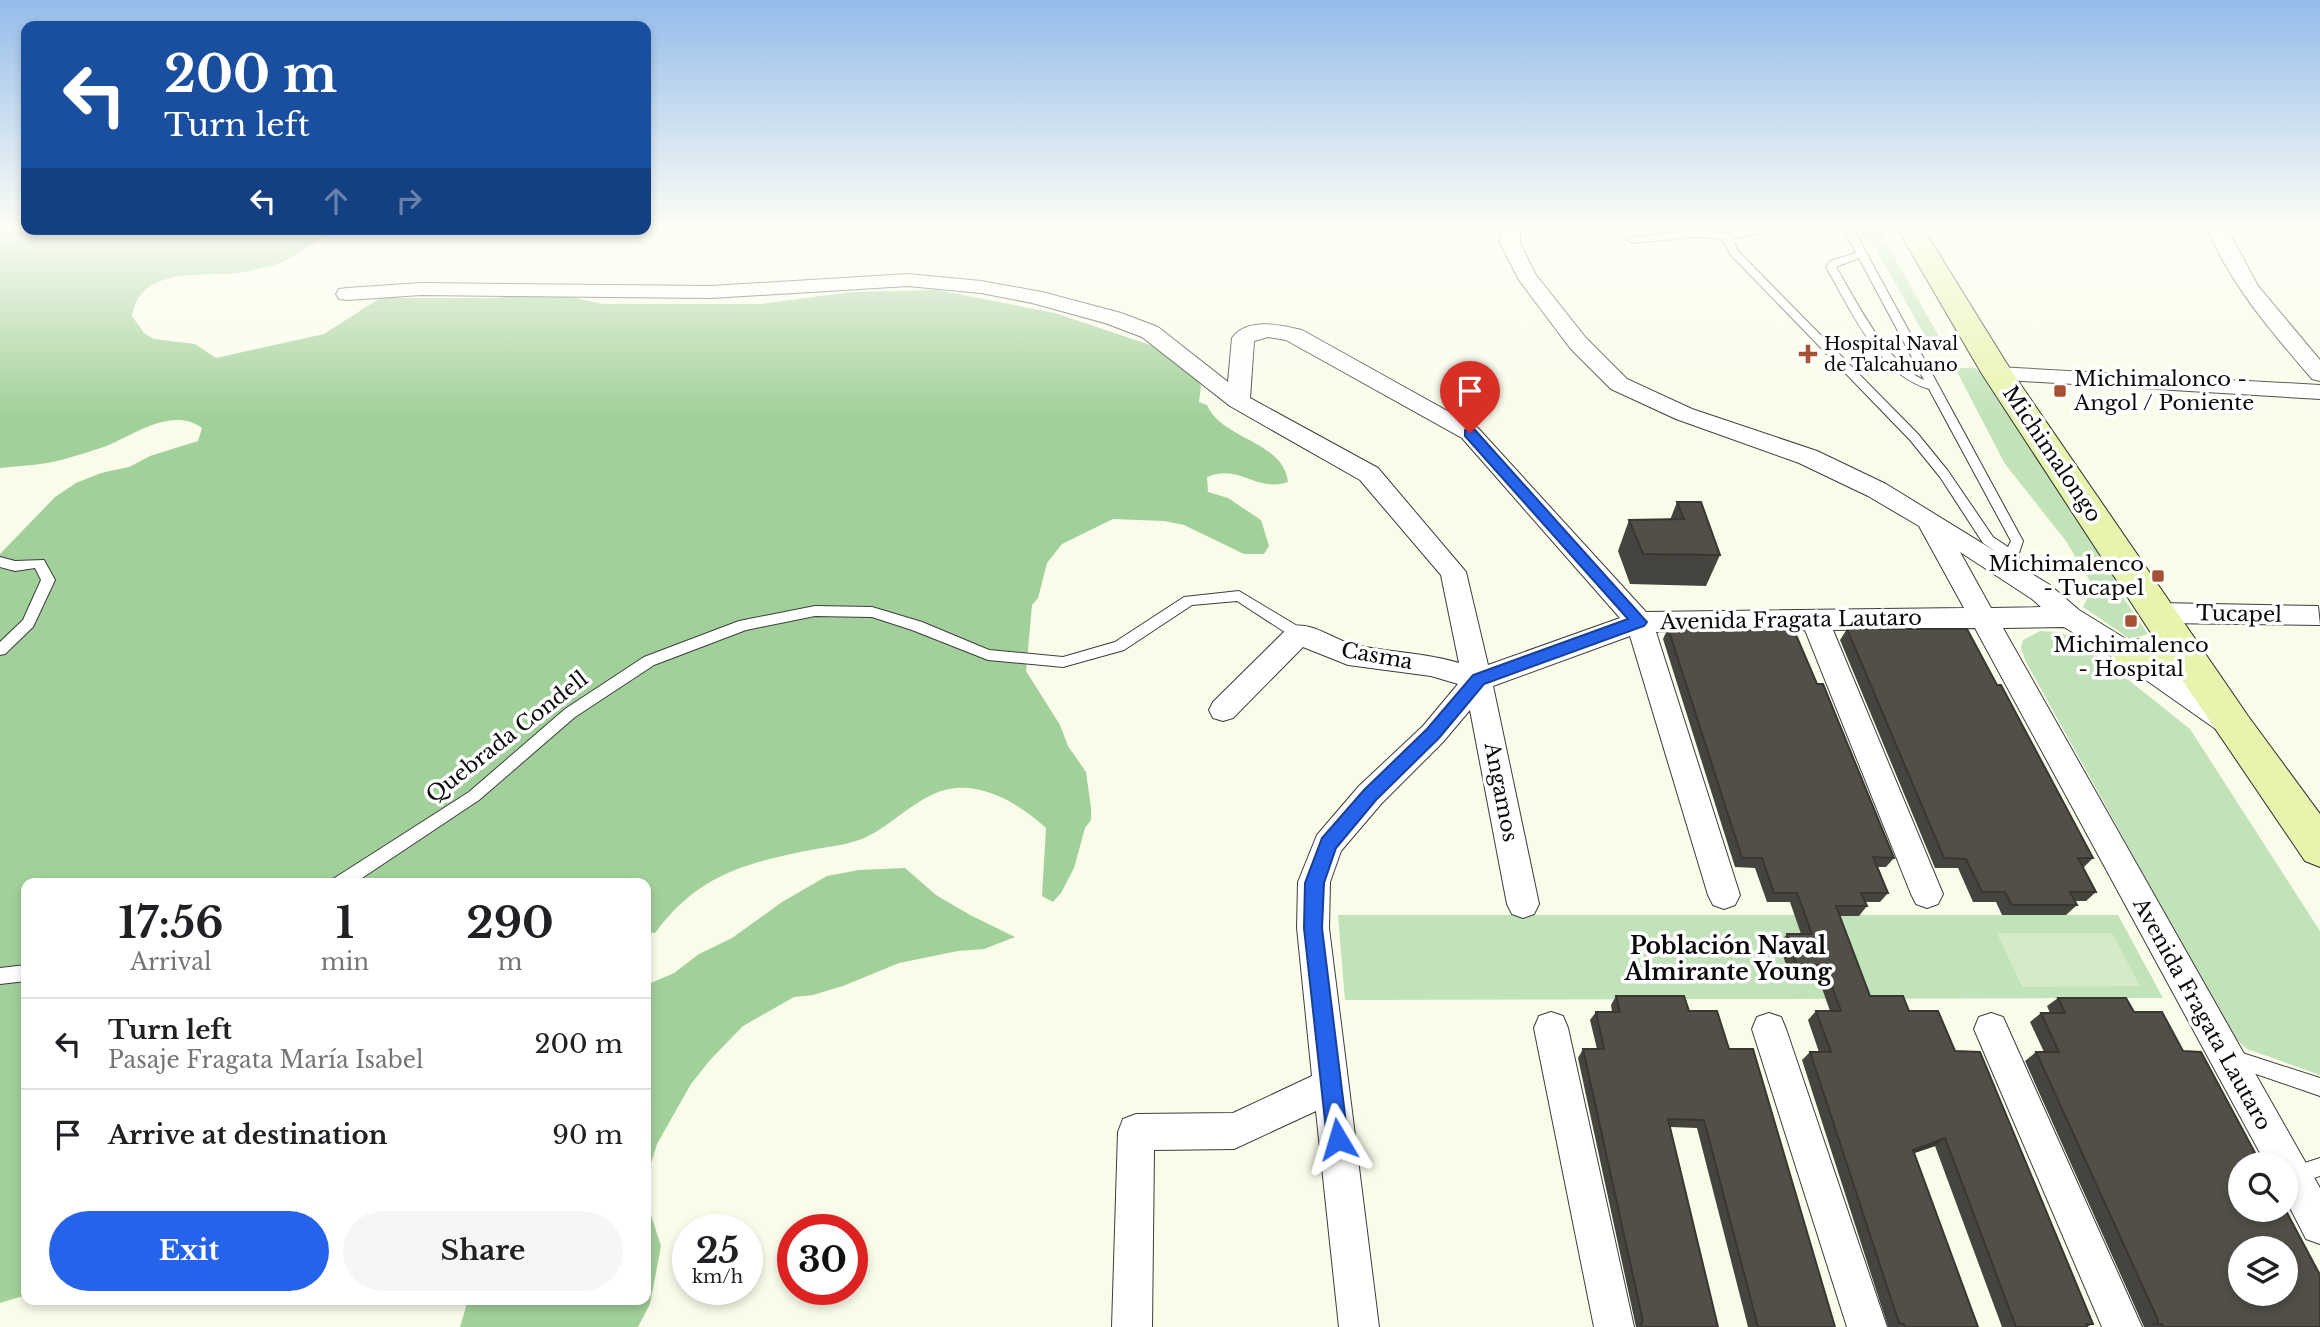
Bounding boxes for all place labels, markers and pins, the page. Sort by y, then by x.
place label: Hospital Naval de Talcahuano [1824,333,1958,376]
marker: Hospital Naval de Talcahuano [1798,344,1818,364]
pin [1440,361,1500,433]
place label: Michimalonco - Angol / Poniente [2073,366,2254,416]
marker: Michimalonco - Angol / Poniente [2052,383,2068,399]
place label: Michimalenco - Tucapel [1989,551,2144,601]
marker: Michimalenco - Tucapel [2150,568,2166,584]
marker: Michimalenco - Hospital [2123,613,2139,629]
place label: Michimalenco - Hospital [2053,632,2209,682]

